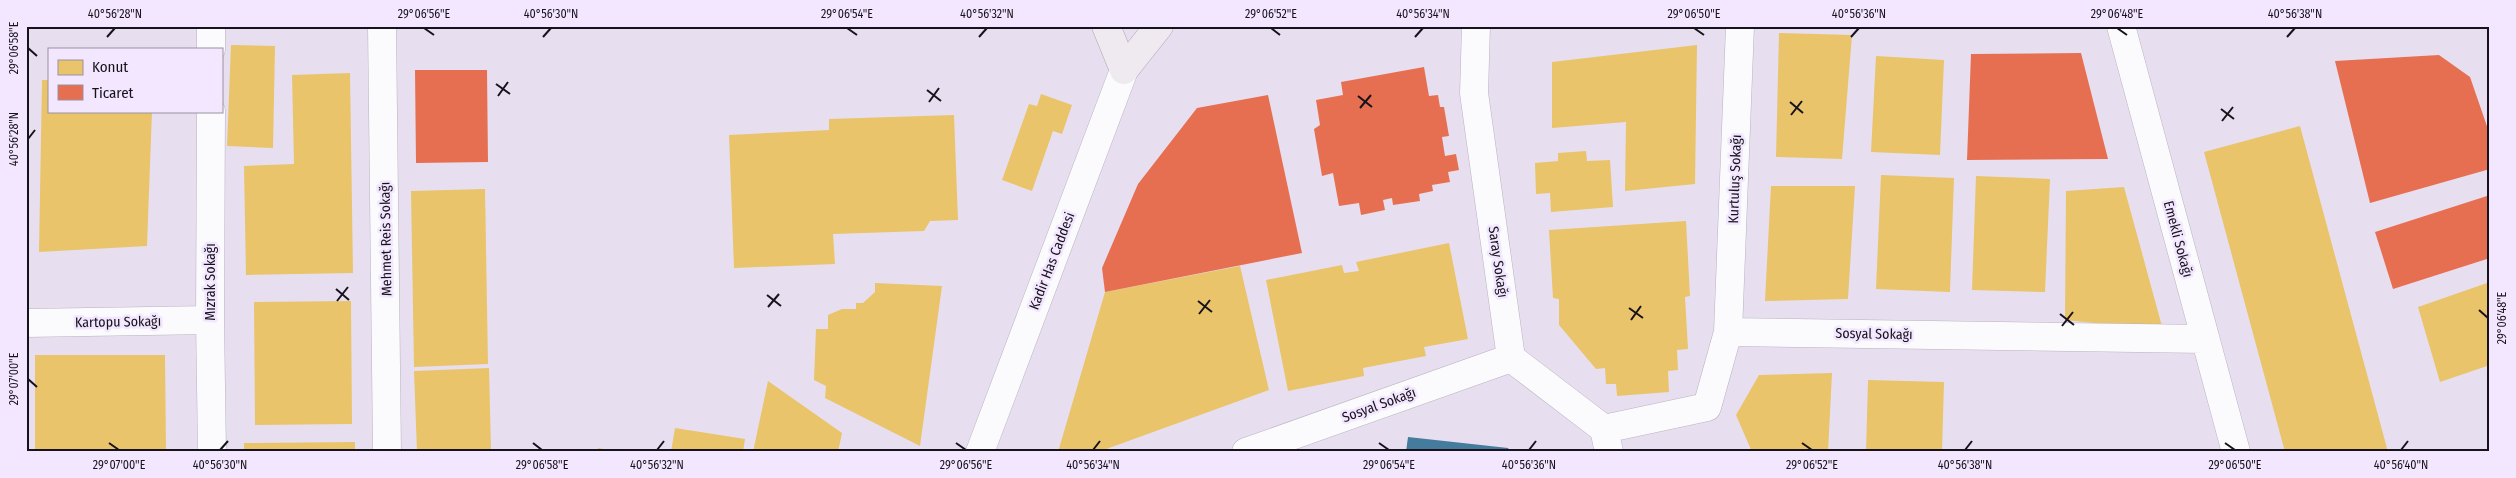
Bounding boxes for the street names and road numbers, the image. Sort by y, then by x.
street label: Kurtuluş Sokağı [1725,134,1745,224]
street label: Mehmet Reis Sokağı [377,182,395,296]
street label: Emekli Sokağı [2160,199,2196,279]
street label: Kadir Has Caddesi [1026,210,1078,312]
street label: Saray Sokağı [1485,225,1511,299]
street label: Mızrak Sokağı [202,243,219,321]
street label: Kartopu Sokağı [75,313,161,331]
street label: Sosyal Sokağı [1835,325,1913,343]
street label: Sosyal Sokağı [1340,384,1418,426]

